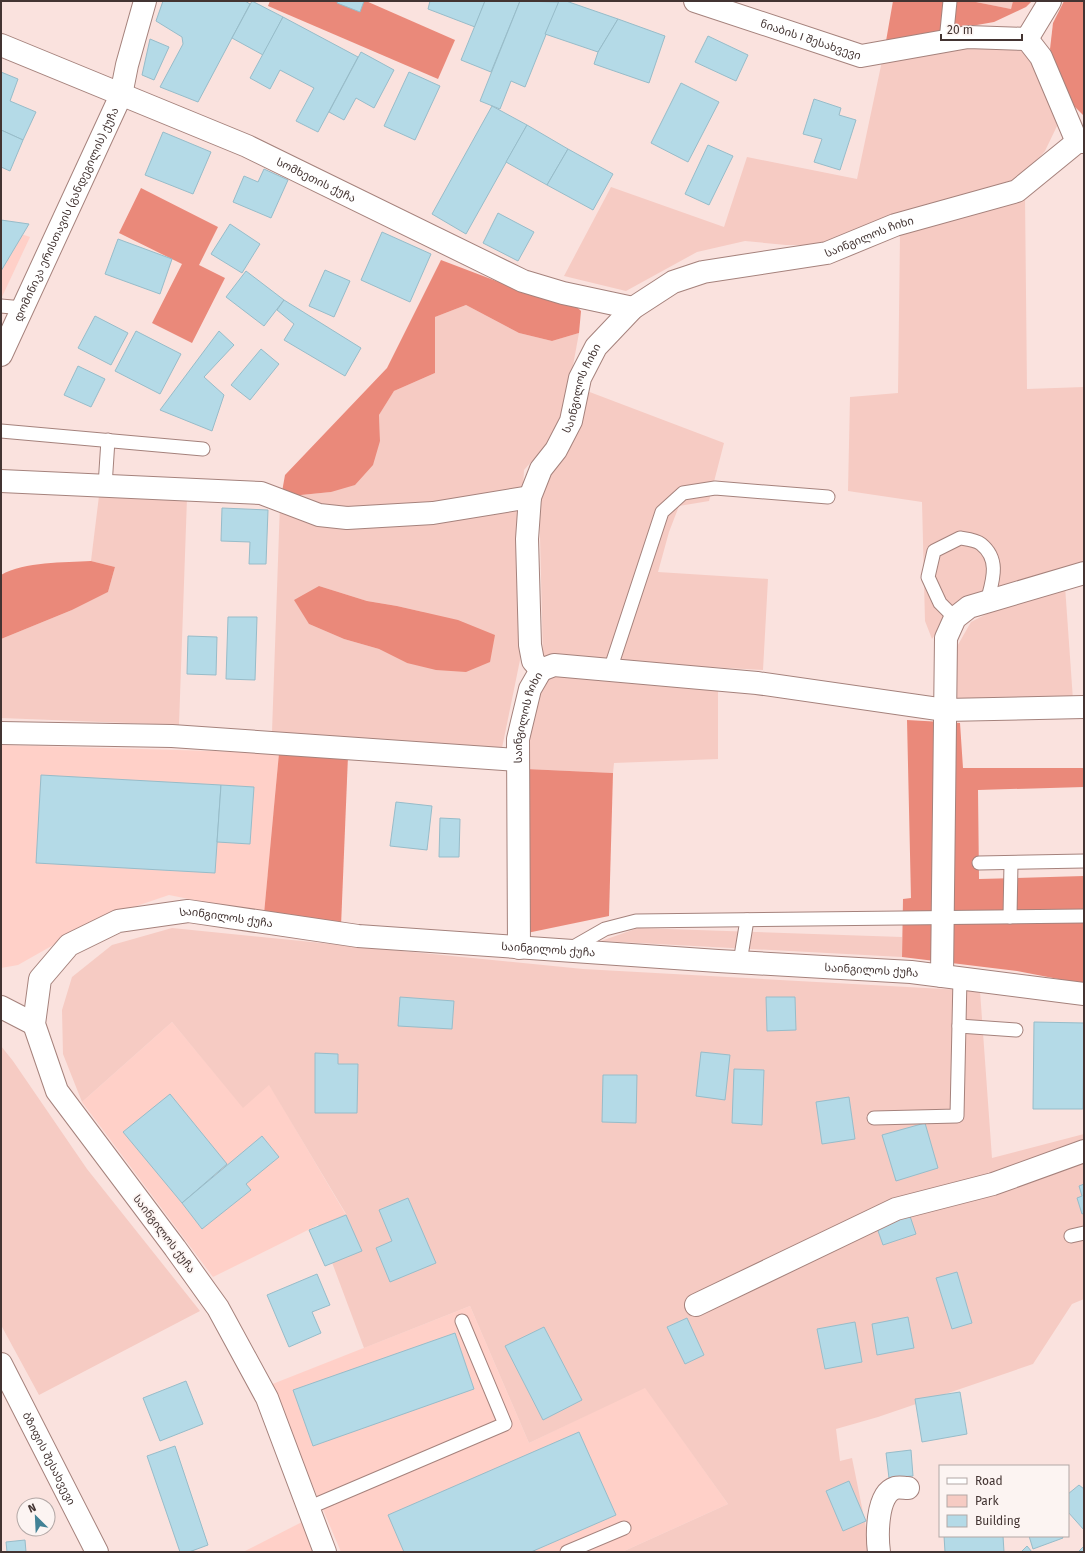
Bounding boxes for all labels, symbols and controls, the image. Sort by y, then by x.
scale bar [941,16,1022,42]
street label: ნიაბის I შესახვევი [759,17,863,62]
text: 20 m [947,23,973,37]
street label: დომინიკა ერისთავის (განდეგილის) ქუჩა [11,105,121,323]
street label: სომხეთის ქუჩა [275,155,358,205]
street label: საინგილოს ჩიხი [823,214,915,260]
street label: საინგილოს ჩიხი [559,341,603,435]
street label: საინგილოს ჩიხი [511,669,545,763]
street label: საინგილოს ქუჩა [179,904,274,930]
street label: საინგილოს ქუჩა [501,939,596,959]
street label: საინგილოს ქუჩა [824,961,919,979]
street label: საინგილოს ქუჩა [130,1192,198,1276]
street label: ბზიფის შესახვევი [20,1410,78,1507]
legend [939,1465,1069,1537]
text: Road [975,1474,1003,1488]
text: Park [975,1494,999,1508]
north arrow [16,1497,56,1537]
text: N [26,1501,38,1516]
text: Building [975,1514,1021,1528]

